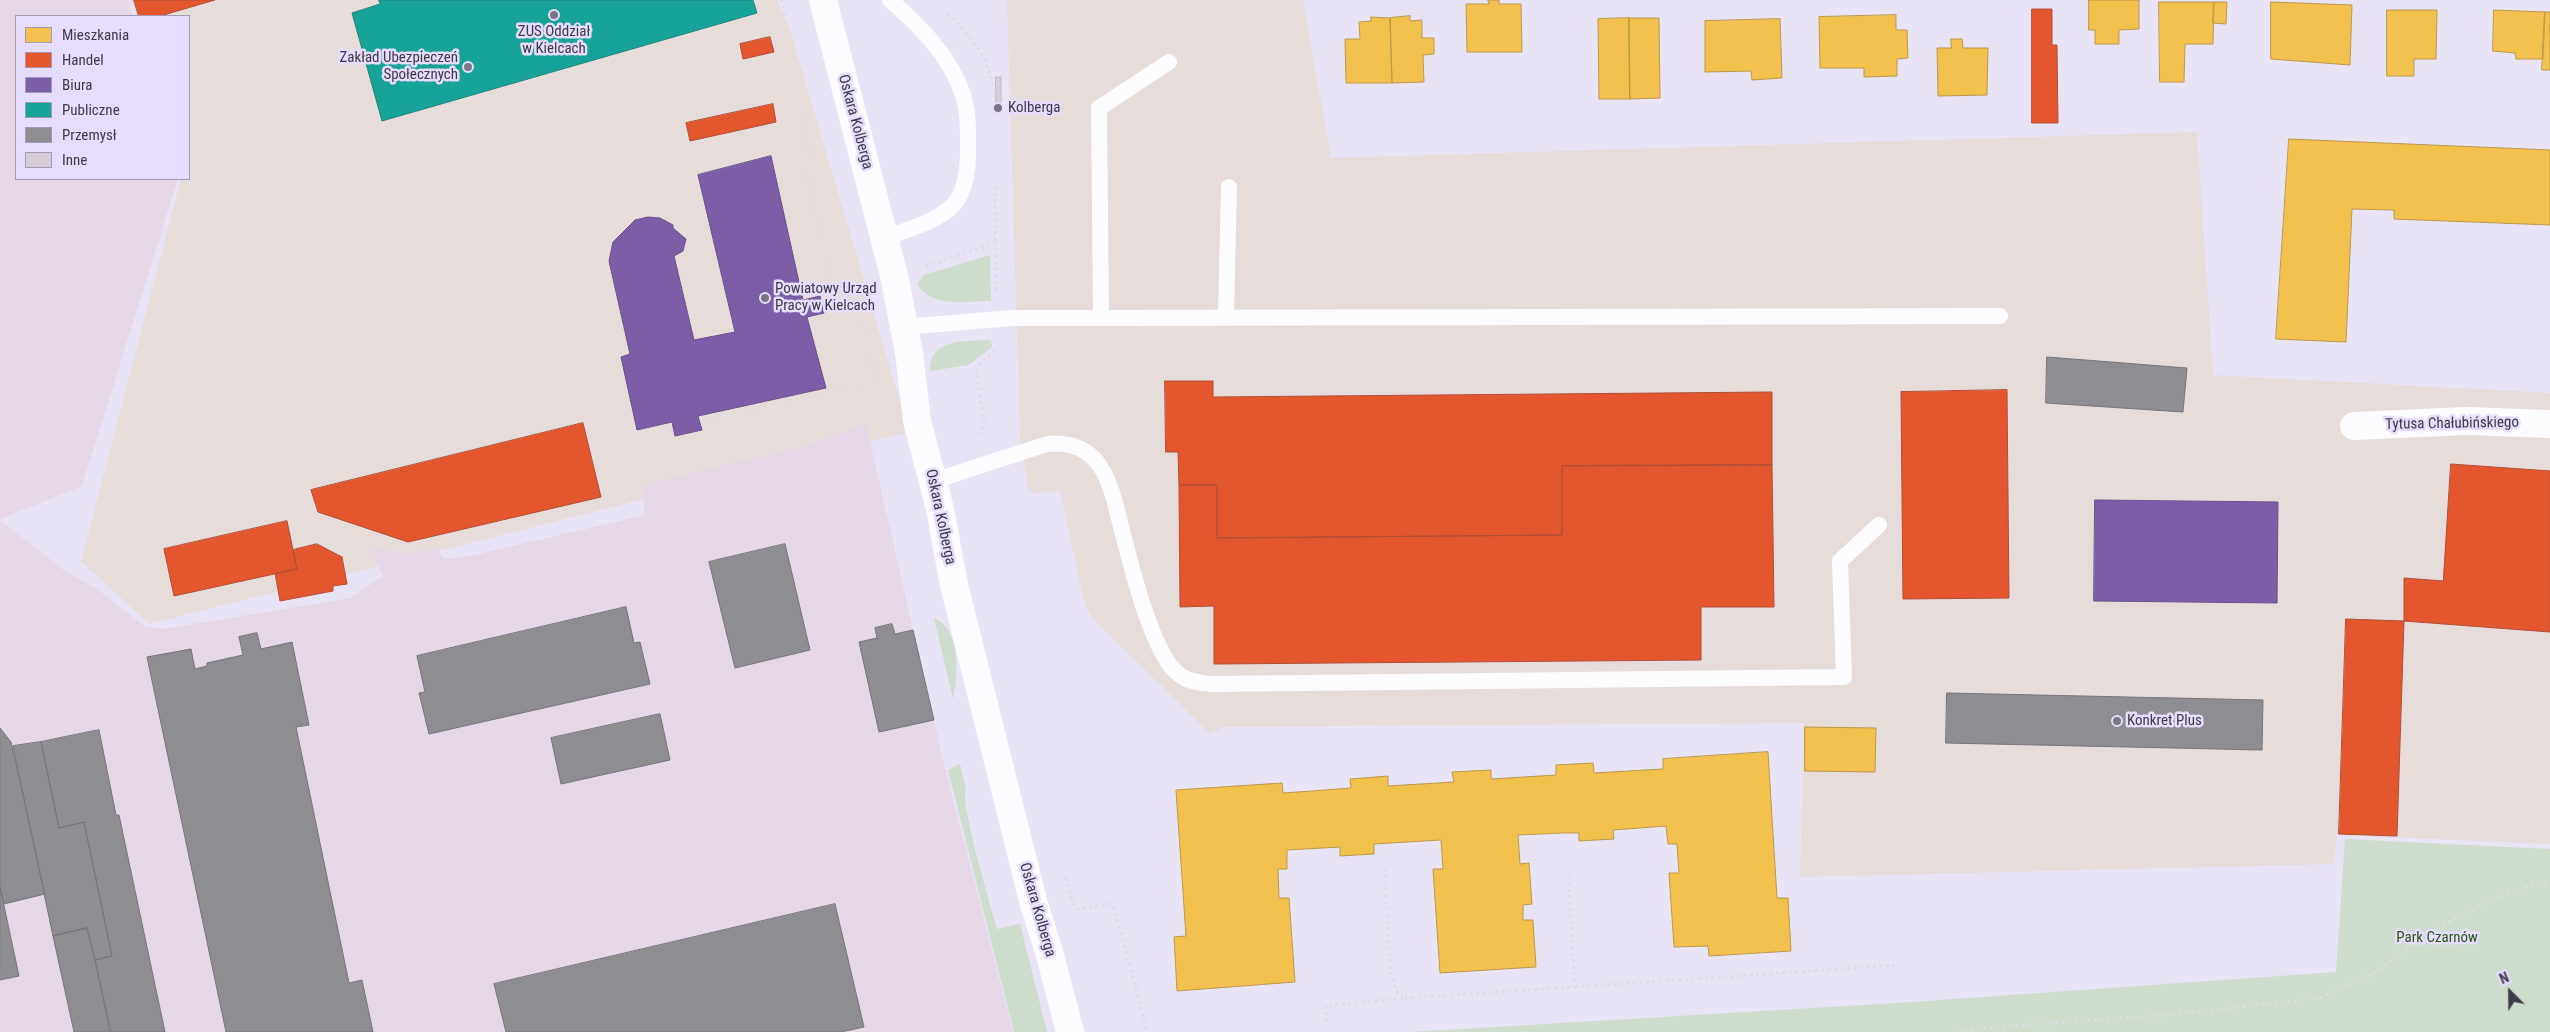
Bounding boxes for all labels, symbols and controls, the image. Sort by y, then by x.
marker: ZUS Oddział w Kielcach [548,9,560,21]
legend [15,15,190,180]
place label: ZUS Oddział w Kielcach [518,23,590,58]
text: Mieszkania [62,26,129,44]
place label: Zakład Ubezpieczeń Społecznych [339,49,458,84]
text: Handel [62,51,104,69]
marker: Zakład Ubezpieczeń Społecznych [462,61,474,73]
street label: Oskara Kolberga [834,73,876,171]
text: Biura [62,76,92,94]
place label: Kolberga [1008,99,1060,117]
text: Publiczne [62,101,120,119]
marker: Kolberga [992,102,1004,114]
text: Przemysł [62,126,117,144]
text: Inne [62,151,87,169]
place label: Powiatowy Urząd Pracy w Kielcach [775,280,877,315]
marker: Powiatowy Urząd Pracy w Kielcach [759,292,771,304]
street label: Tytusa Chałubińskiego [2385,414,2519,434]
street label: Oskara Kolberga [921,468,959,566]
place label: Konkret Plus [2127,712,2202,730]
marker: Konkret Plus [2111,715,2123,727]
street label: Oskara Kolberga [1015,861,1059,959]
park label: Park Czarnów [2396,929,2478,947]
north arrow [2485,967,2535,1017]
text: N [2497,969,2511,987]

